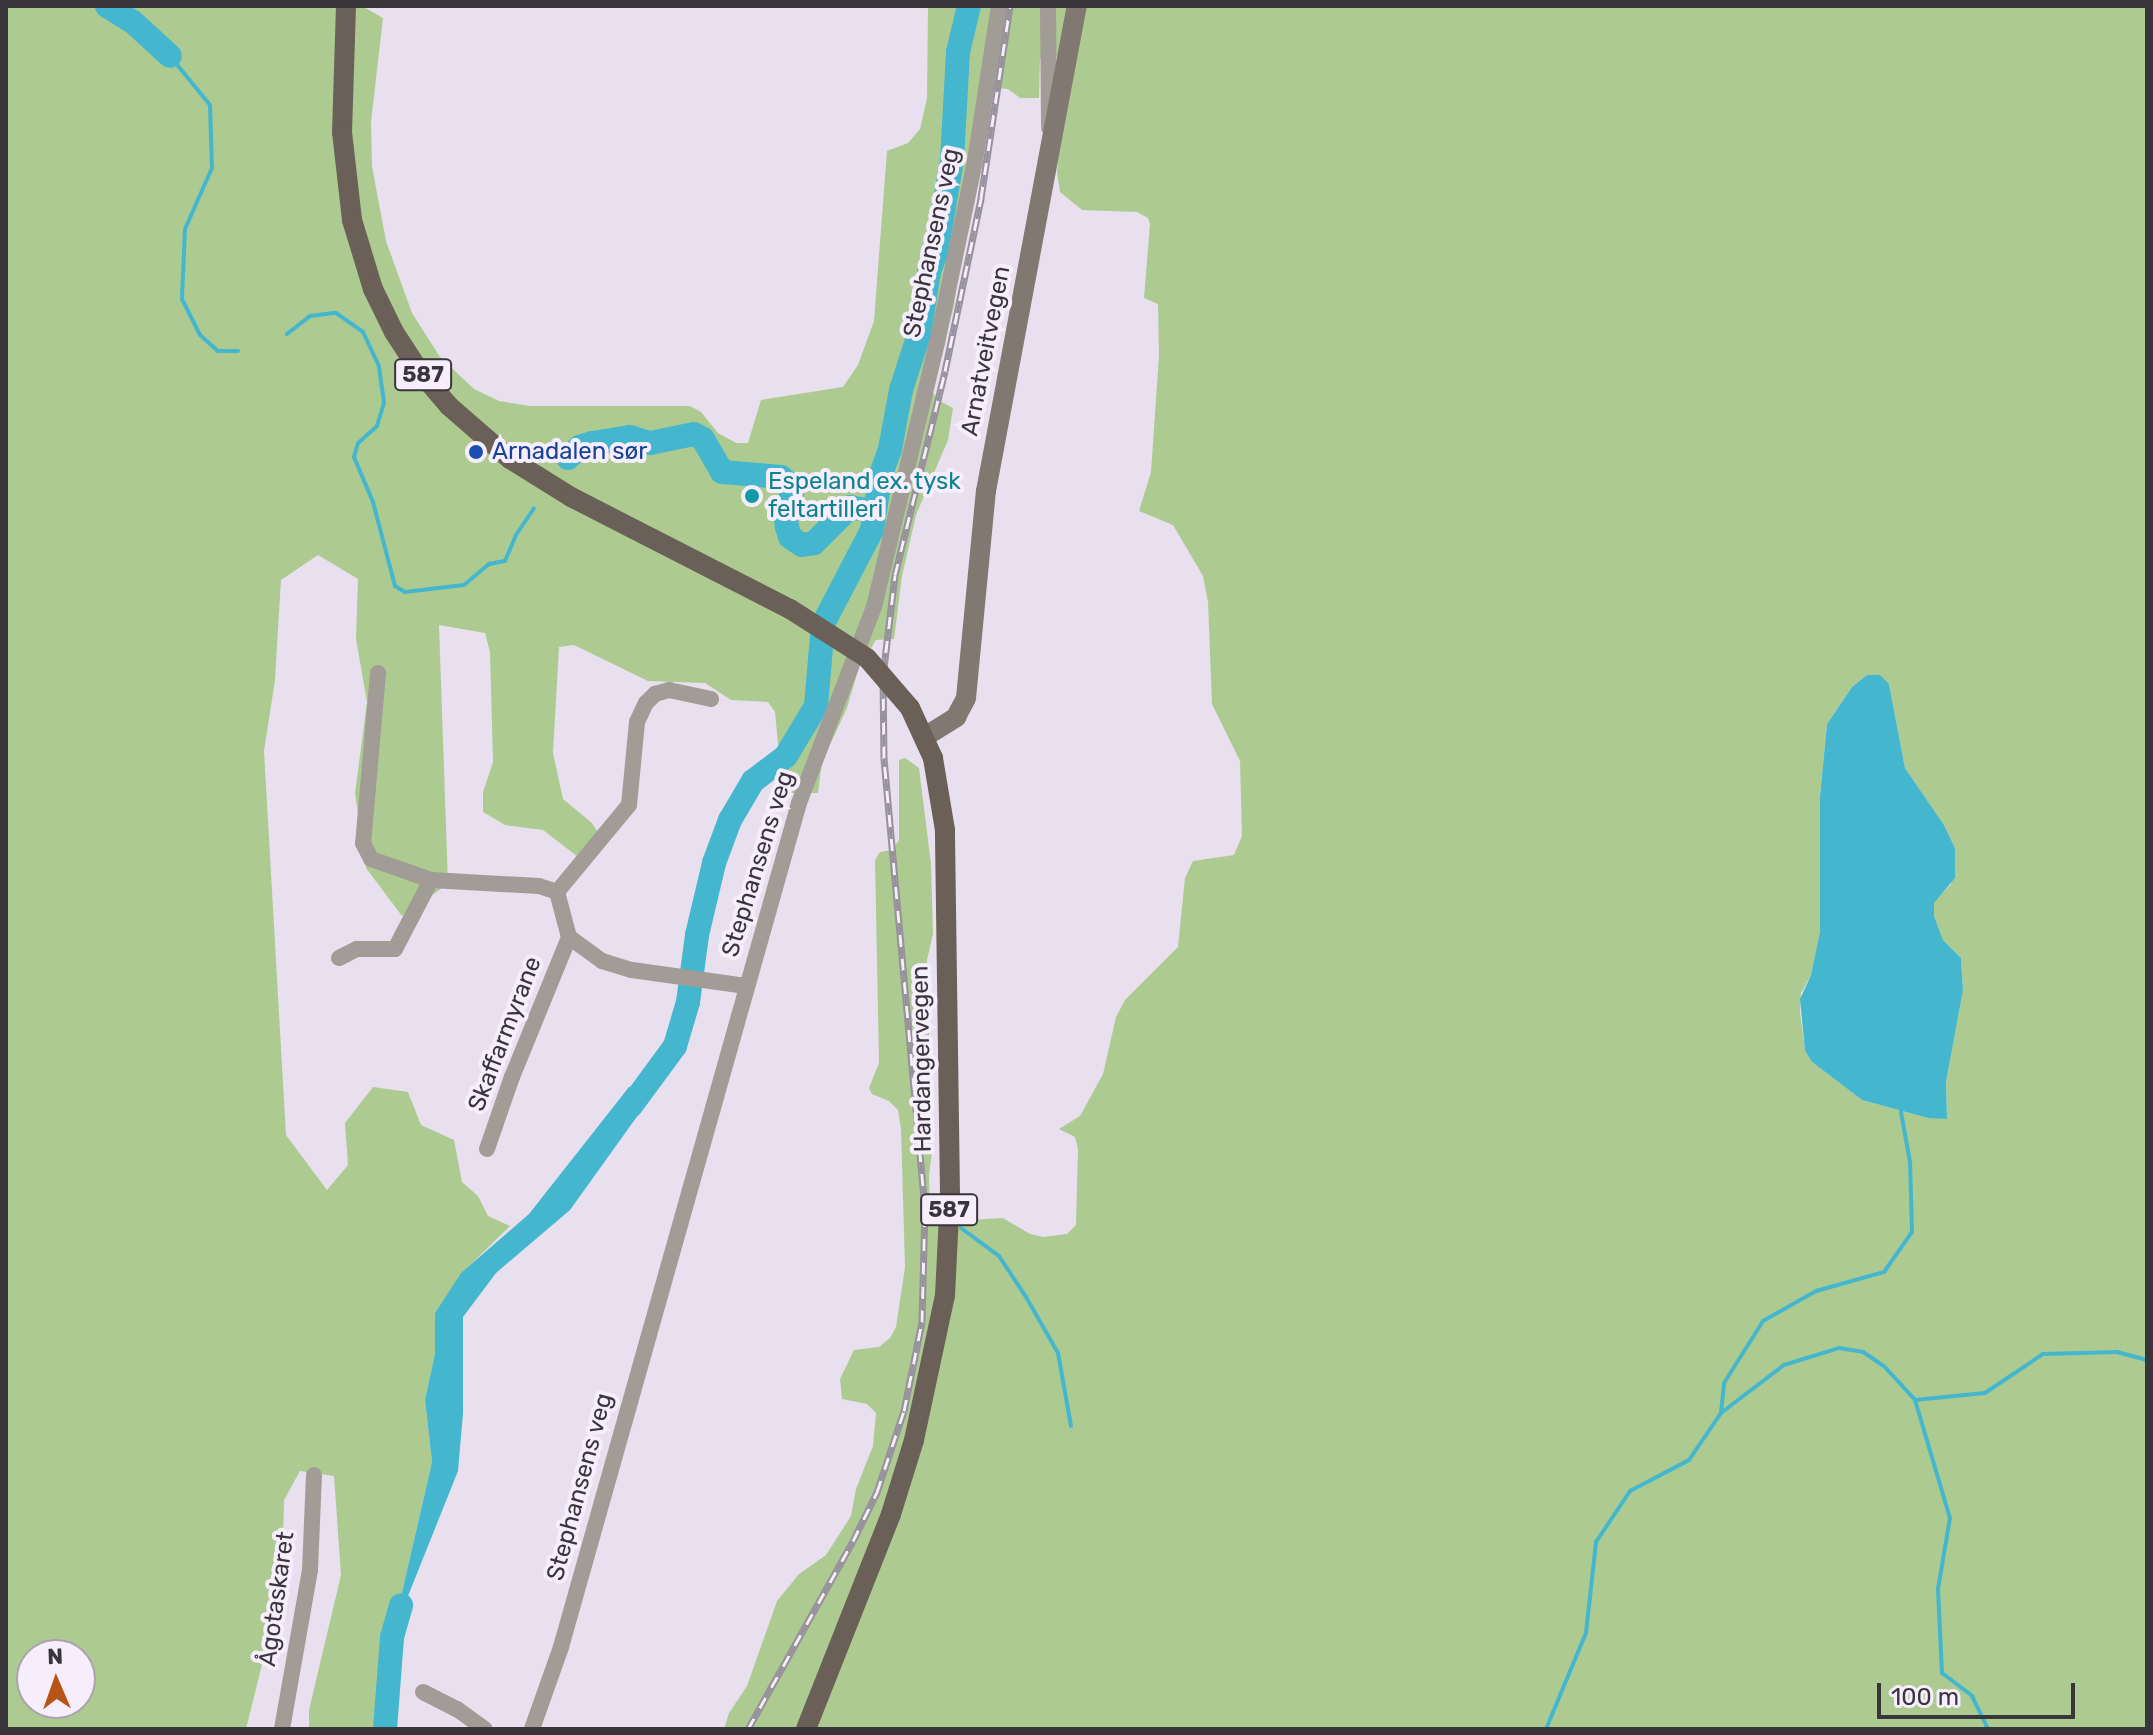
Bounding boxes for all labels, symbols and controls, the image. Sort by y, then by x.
street label: Stephansens veg [898,145,966,341]
street label: Arnatveitvegen [955,264,1017,438]
road number: 587 [393,357,453,393]
place label: Arnadalen sør [492,438,647,466]
marker: Arnadalen sør [467,443,485,461]
place label: Espeland ex. tysk feltartilleri [768,468,961,524]
marker: Espeland ex. tysk feltartilleri [743,487,761,505]
street label: Stephansens veg [716,767,800,961]
street label: Skaffarmyrane [462,953,548,1115]
street label: Hardangervegen [906,965,938,1153]
road number: 587 [919,1192,979,1228]
street label: Stephansens veg [541,1390,619,1584]
street label: Ågotaskaret [253,1530,301,1668]
north arrow [16,1639,96,1719]
text: N [47,1643,64,1670]
scale bar [1881,1667,2079,1717]
text: 100 m [1891,1683,1959,1711]

